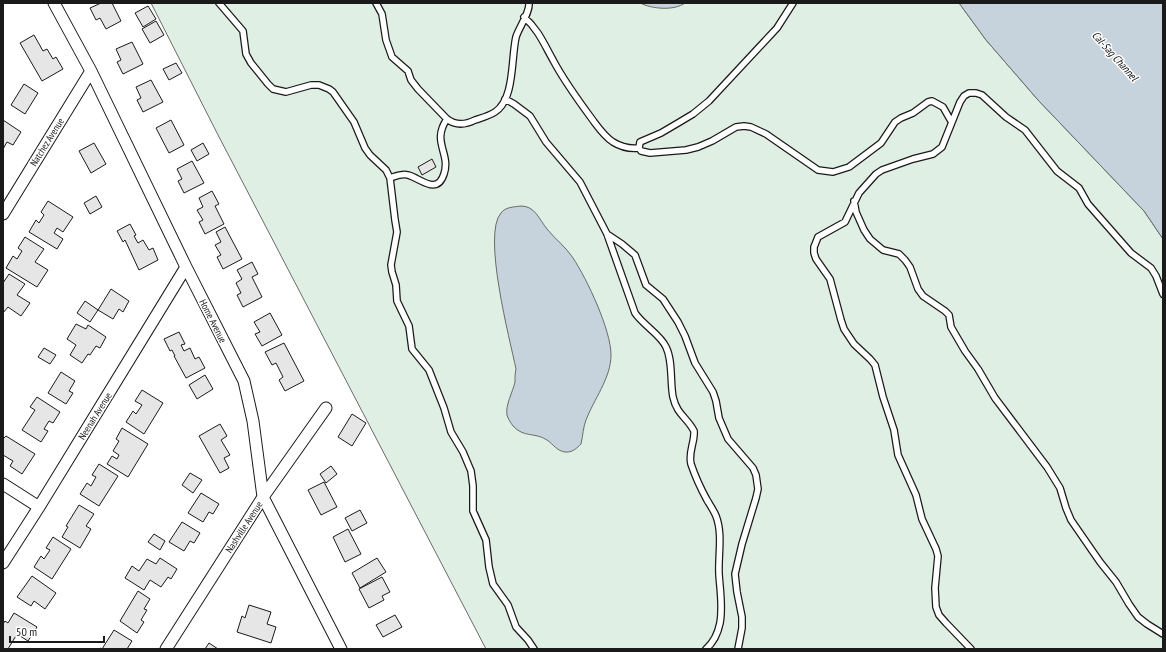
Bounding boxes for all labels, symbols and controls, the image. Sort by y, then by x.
water label: Cal-Sag Channel [1089,28,1142,85]
street label: Natchez Avenue [27,115,67,169]
street label: Home Avenue [196,297,230,345]
street label: Neenah Avenue [75,390,115,442]
street label: Nashville Avenue [222,499,266,555]
scale bar [10,618,104,644]
text: 50 m [16,624,37,639]

